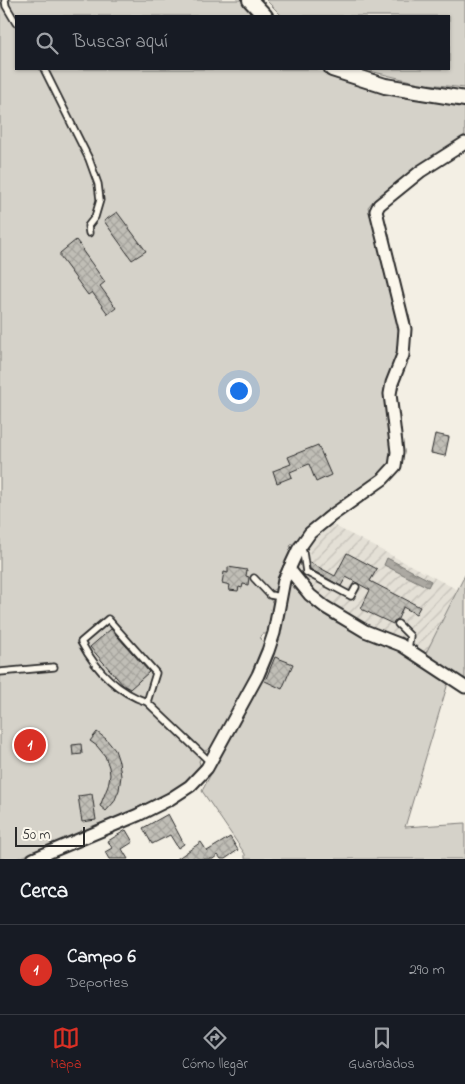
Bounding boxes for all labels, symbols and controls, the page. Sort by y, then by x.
search box [15,15,450,70]
icon: search [33,29,61,57]
text: Buscar aquí [73,29,168,56]
your location [226,378,252,404]
pin: 1 [14,726,46,764]
scale bar [15,824,85,847]
text: 50 m [22,825,50,846]
text: Cerca [20,877,68,907]
text: Campo 6 [67,944,136,971]
text: 1 [33,958,39,982]
text: 290 m [409,958,445,982]
text: Deportes [67,971,129,995]
tab: Mapa [50,1024,82,1075]
tab: Cómo llegar [182,1024,248,1075]
tab: Guardados [348,1024,415,1075]

